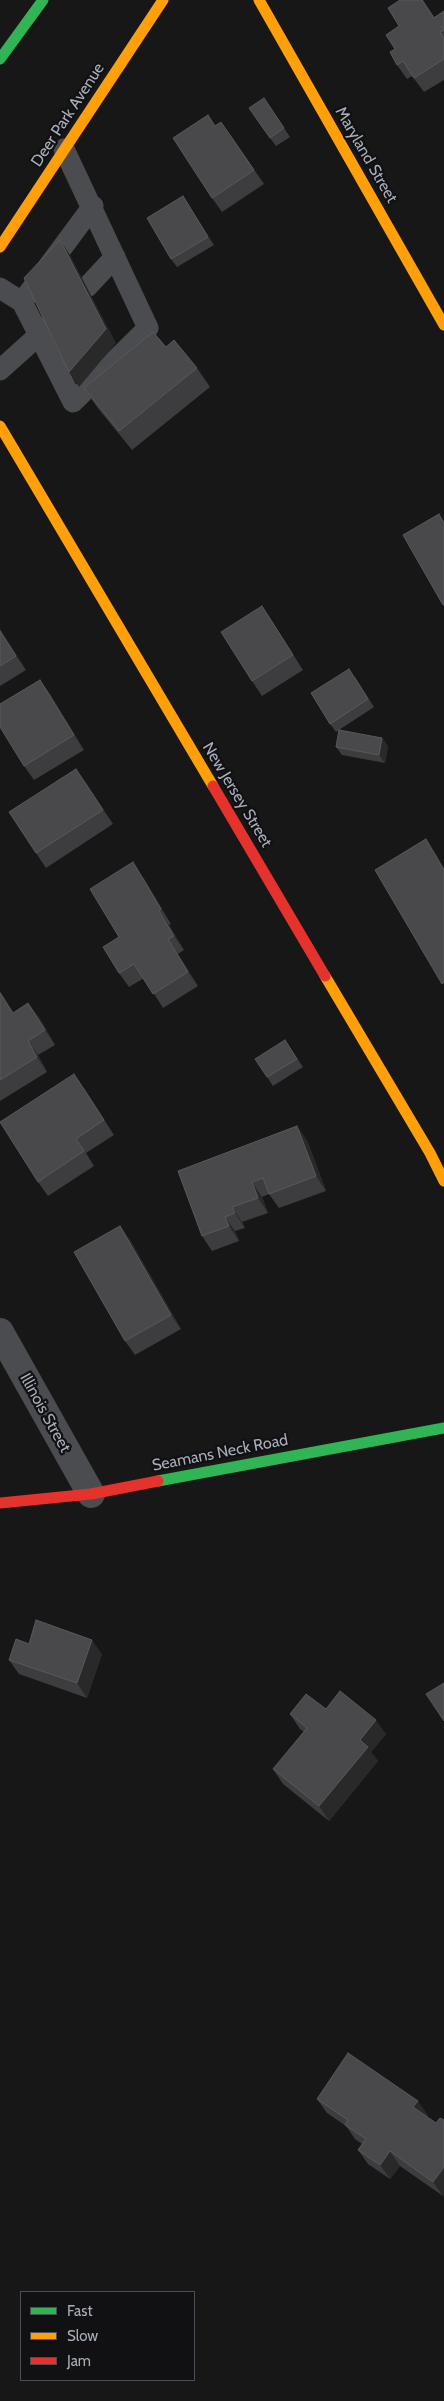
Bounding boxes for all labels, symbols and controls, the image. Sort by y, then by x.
street label: Deer Park Avenue [27,60,109,170]
street label: Maryland Street [331,104,401,206]
street label: New Jersey Street [198,739,276,851]
street label: Illinois Street [15,1370,75,1456]
street label: Seamans Neck Road [150,1430,290,1476]
legend [20,2291,195,2381]
text: Fast [67,2302,92,2320]
text: Slow [67,2327,98,2345]
text: Jam [67,2352,91,2370]

